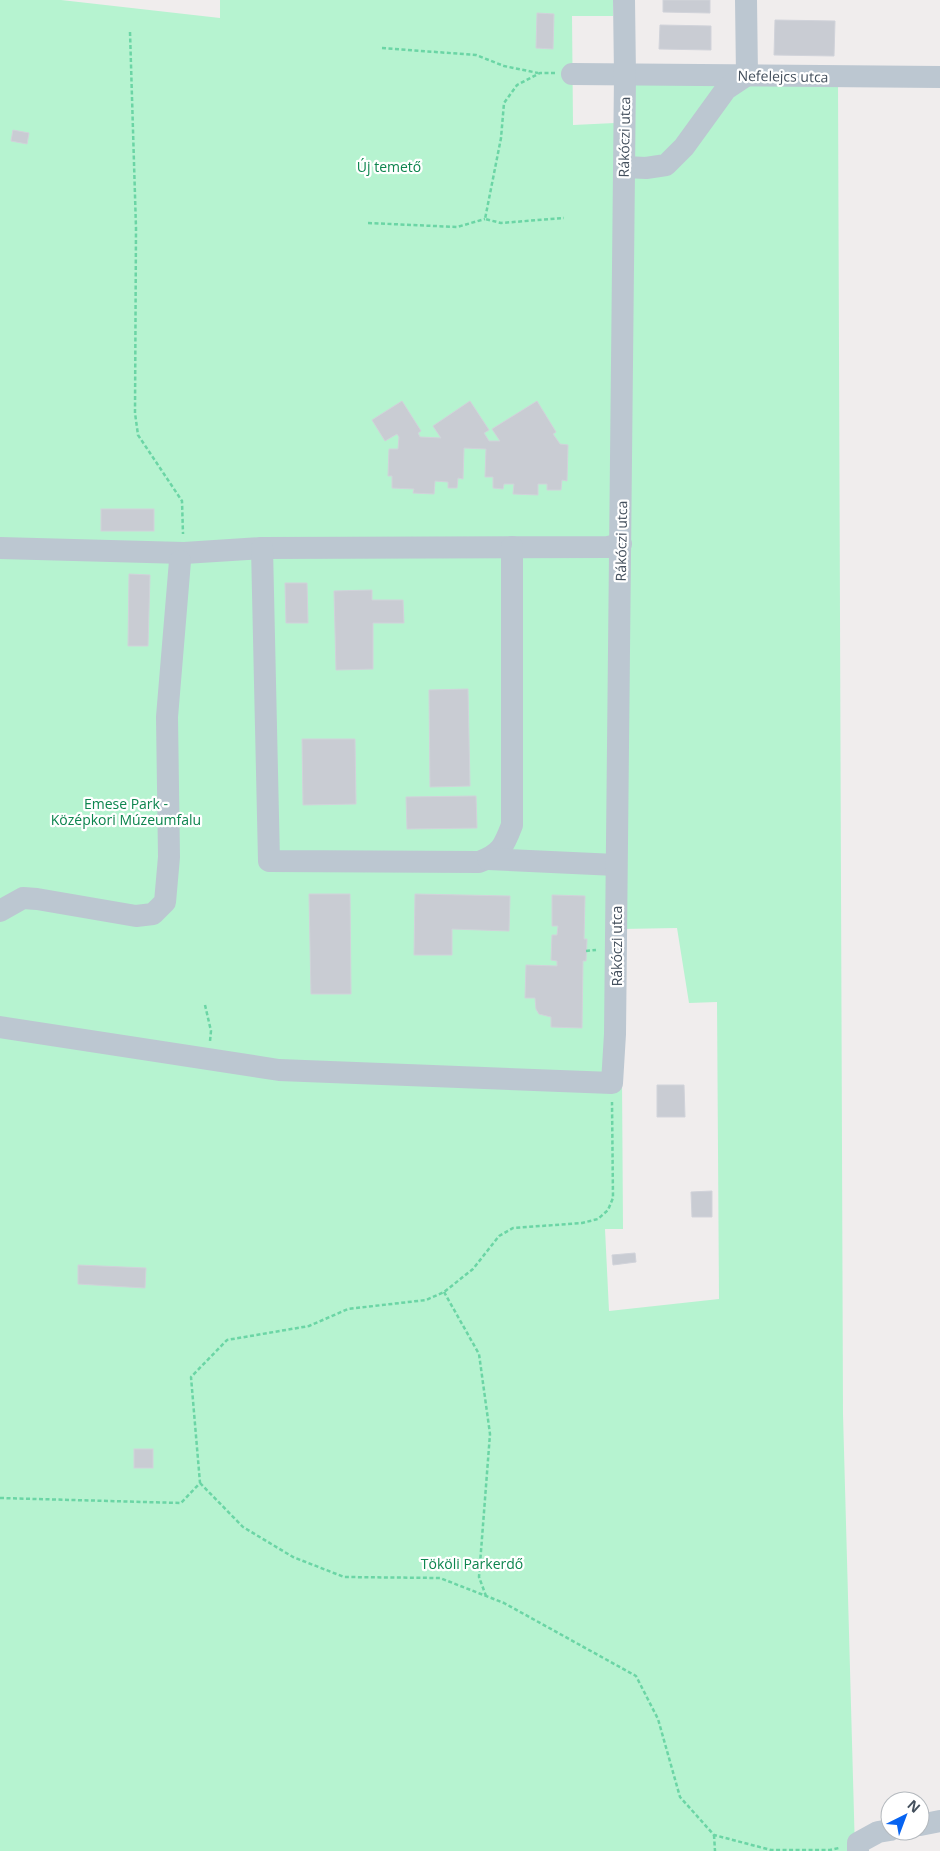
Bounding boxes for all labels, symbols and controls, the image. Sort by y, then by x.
street label: Nefelejcs utca [737,66,829,86]
street label: Rákóczi utca [614,96,634,178]
park label: Új temető [357,157,421,176]
street label: Rákóczi utca [611,500,631,582]
park label: Emese Park - Középkori Múzeumfalu [51,794,201,829]
street label: Rákóczi utca [607,906,626,986]
park label: Tököli Parkerdő [421,1554,523,1573]
north arrow [880,1791,930,1841]
text: N [903,1795,925,1817]

